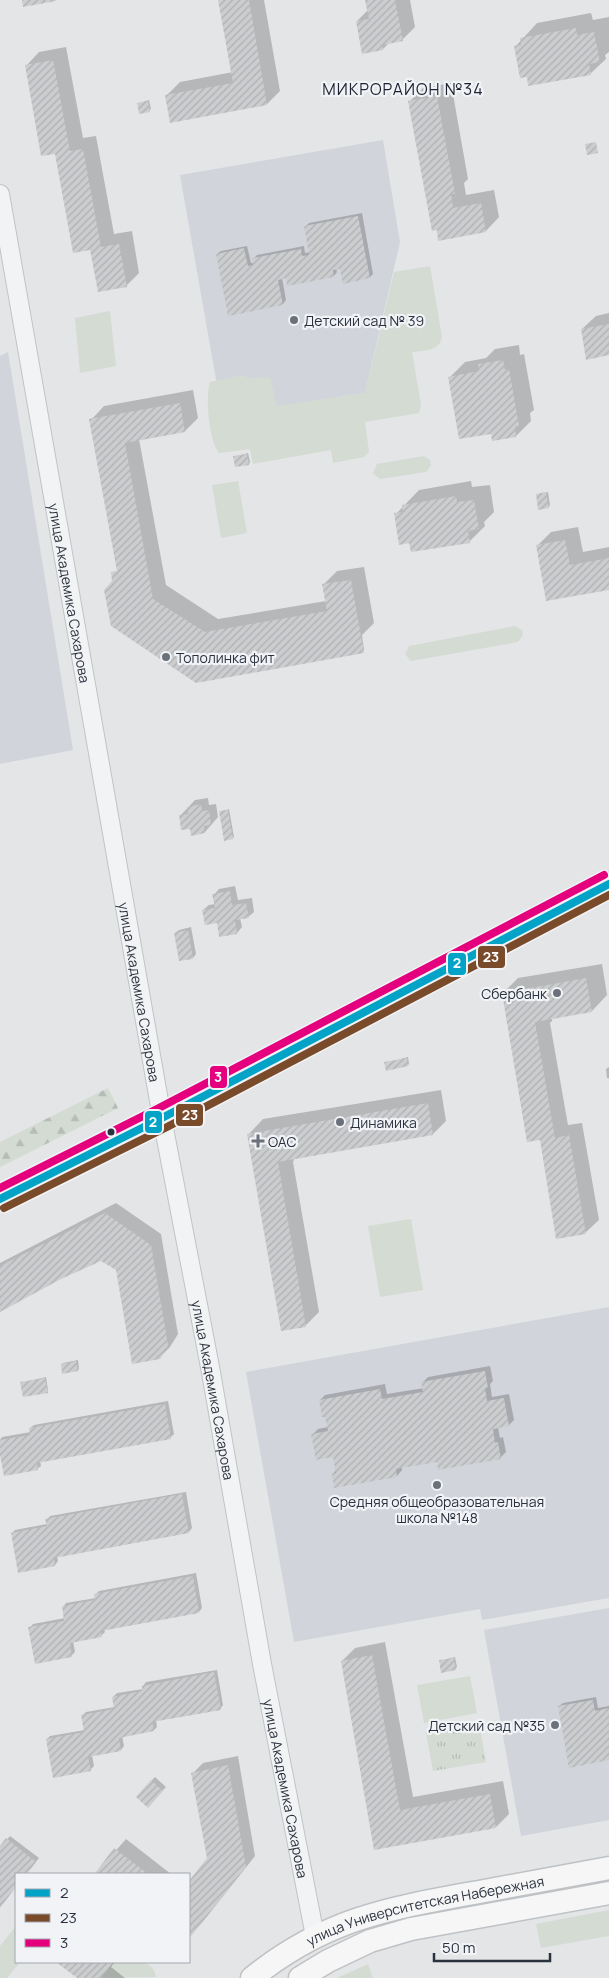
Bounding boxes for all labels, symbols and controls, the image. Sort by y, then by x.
district label: МИКРОРАЙОН №34 [322,78,484,100]
place label: Детский сад № 39 [304,311,424,330]
marker: Детский сад № 39 [288,314,300,326]
street label: улица Академика Сахарова [45,502,95,684]
place label: Тополинка фит [176,648,275,667]
marker: Тополинка фит [160,651,172,663]
street label: улица Академика Сахарова [115,900,165,1083]
line badge: 23 [477,945,506,969]
text: 23 [483,947,499,966]
line badge: 2 [447,952,467,976]
text: 2 [453,953,461,972]
place label: Сбербанк [481,984,548,1003]
marker: Сбербанк [551,987,563,999]
line badge: 3 [209,1065,228,1089]
text: 3 [214,1067,222,1086]
line badge: 23 [175,1103,204,1127]
text: 23 [182,1105,198,1124]
line badge: 2 [144,1110,163,1134]
text: 2 [149,1112,157,1131]
place label: Динамика [350,1113,417,1132]
marker: Динамика [334,1116,346,1128]
unlabelled marker [106,1127,116,1137]
place label: ОАС [268,1132,296,1151]
marker: ОАС [252,1135,264,1147]
street label: улица Академика Сахарова [188,1299,239,1481]
marker: Средняя общеобразовательная школа №148 [431,1479,443,1491]
place label: Средняя общеобразовательная школа №148 [330,1492,544,1527]
street label: улица Академика Сахарова [260,1697,313,1880]
place label: Детский сад №35 [428,1716,545,1735]
marker: Детский сад №35 [549,1719,561,1731]
street label: улица Университетская Набережная [303,1871,545,1950]
legend [15,1873,190,1963]
text: 2 [60,1882,69,1903]
text: 23 [60,1907,77,1928]
scale bar [434,1930,550,1962]
text: 3 [60,1932,68,1953]
text: 50 m [442,1937,476,1958]

